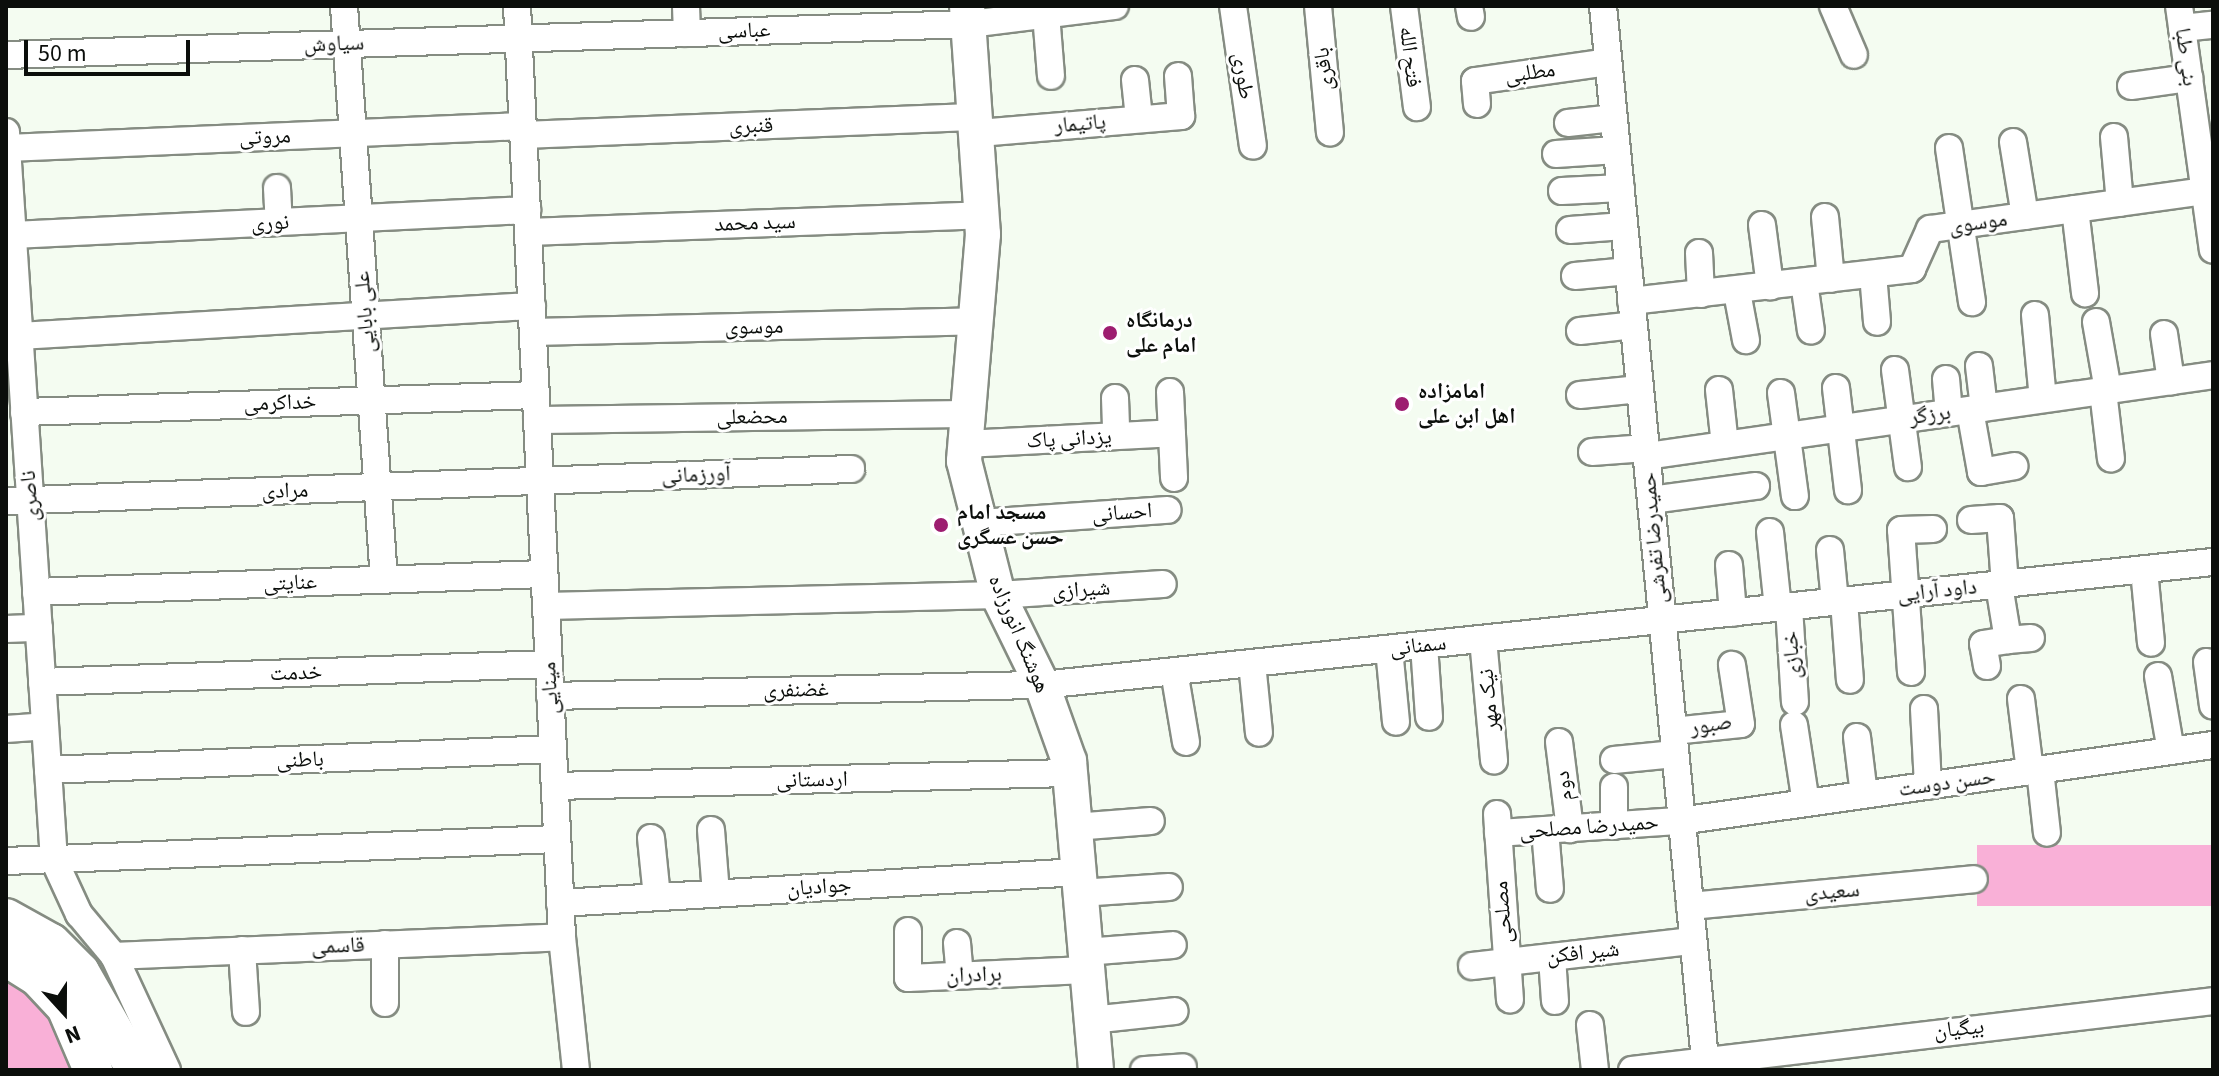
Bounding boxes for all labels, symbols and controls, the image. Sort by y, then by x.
street label: عباسی [717,17,771,45]
scale bar [28,24,194,74]
street label: فتح الله [1393,25,1427,89]
street label: بنی طبا [2169,26,2203,88]
street label: سیاوش [303,30,365,58]
text: 50 m [38,36,87,71]
street label: باقری [1309,46,1339,92]
street label: طوری [1227,51,1259,101]
street label: مطلبی [1503,56,1557,90]
street label: پاتیمار [1053,109,1107,139]
street label: قنبری [728,112,774,140]
street label: مروتی [239,123,291,151]
street label: موسوی [1947,206,2009,240]
street label: سید محمد [714,208,796,238]
street label: نوری [250,209,290,237]
street label: علی بابایی [349,270,381,354]
place label: درمانگاه امام علی [1126,307,1196,358]
street label: موسوی [724,313,784,341]
marker: درمانگاه امام علی [1101,324,1119,342]
place label: امامزاده اهل ابن علی [1418,378,1515,430]
street label: خداکرمی [243,389,317,417]
marker: امامزاده اهل ابن علی [1393,395,1411,413]
street label: برزگر [1908,399,1952,431]
street label: محضعلی [716,403,788,431]
street label: یزدانی پاک [1026,424,1112,454]
street label: آورزمانی [661,461,731,489]
street label: ناصری [15,469,45,523]
street label: حمیدرضا تفرشی [1635,471,1673,605]
street label: مرادی [261,477,309,505]
street label: احسانی [1091,498,1153,528]
place label: مسجد امام حسن عسگری [957,499,1064,550]
marker: مسجد امام حسن عسگری [932,516,950,534]
street label: عنایتی [263,569,317,597]
street label: هوشنگ انورزاده [982,571,1056,697]
street label: داود آرایی [1896,574,1978,608]
street label: شیرازی [1051,575,1111,605]
street label: سمنانی [1388,630,1448,662]
street label: خبازی [1777,630,1807,680]
street label: خدمت [269,659,323,687]
street label: مینایی [535,661,565,715]
street label: نیک مهر [1473,668,1505,732]
street label: غضنفری [763,676,829,704]
street label: صبور [1688,708,1734,742]
street label: باطنی [276,746,324,774]
street label: حسن دوست [1897,763,1997,803]
street label: اردستانی [776,766,848,794]
street label: دوم [1549,769,1579,803]
street label: حمیدرضا مصلحی [1519,809,1659,845]
street label: جوادیان [786,872,852,902]
street label: سعیدی [1803,876,1861,908]
street label: مصلحی [1488,880,1518,944]
street label: قاسمی [311,932,365,960]
street label: شیر افکن [1545,936,1621,970]
street label: برادران [946,961,1002,989]
north arrow [24,972,104,1052]
street label: بیگیان [1933,1013,1985,1045]
text: N [60,1017,85,1052]

